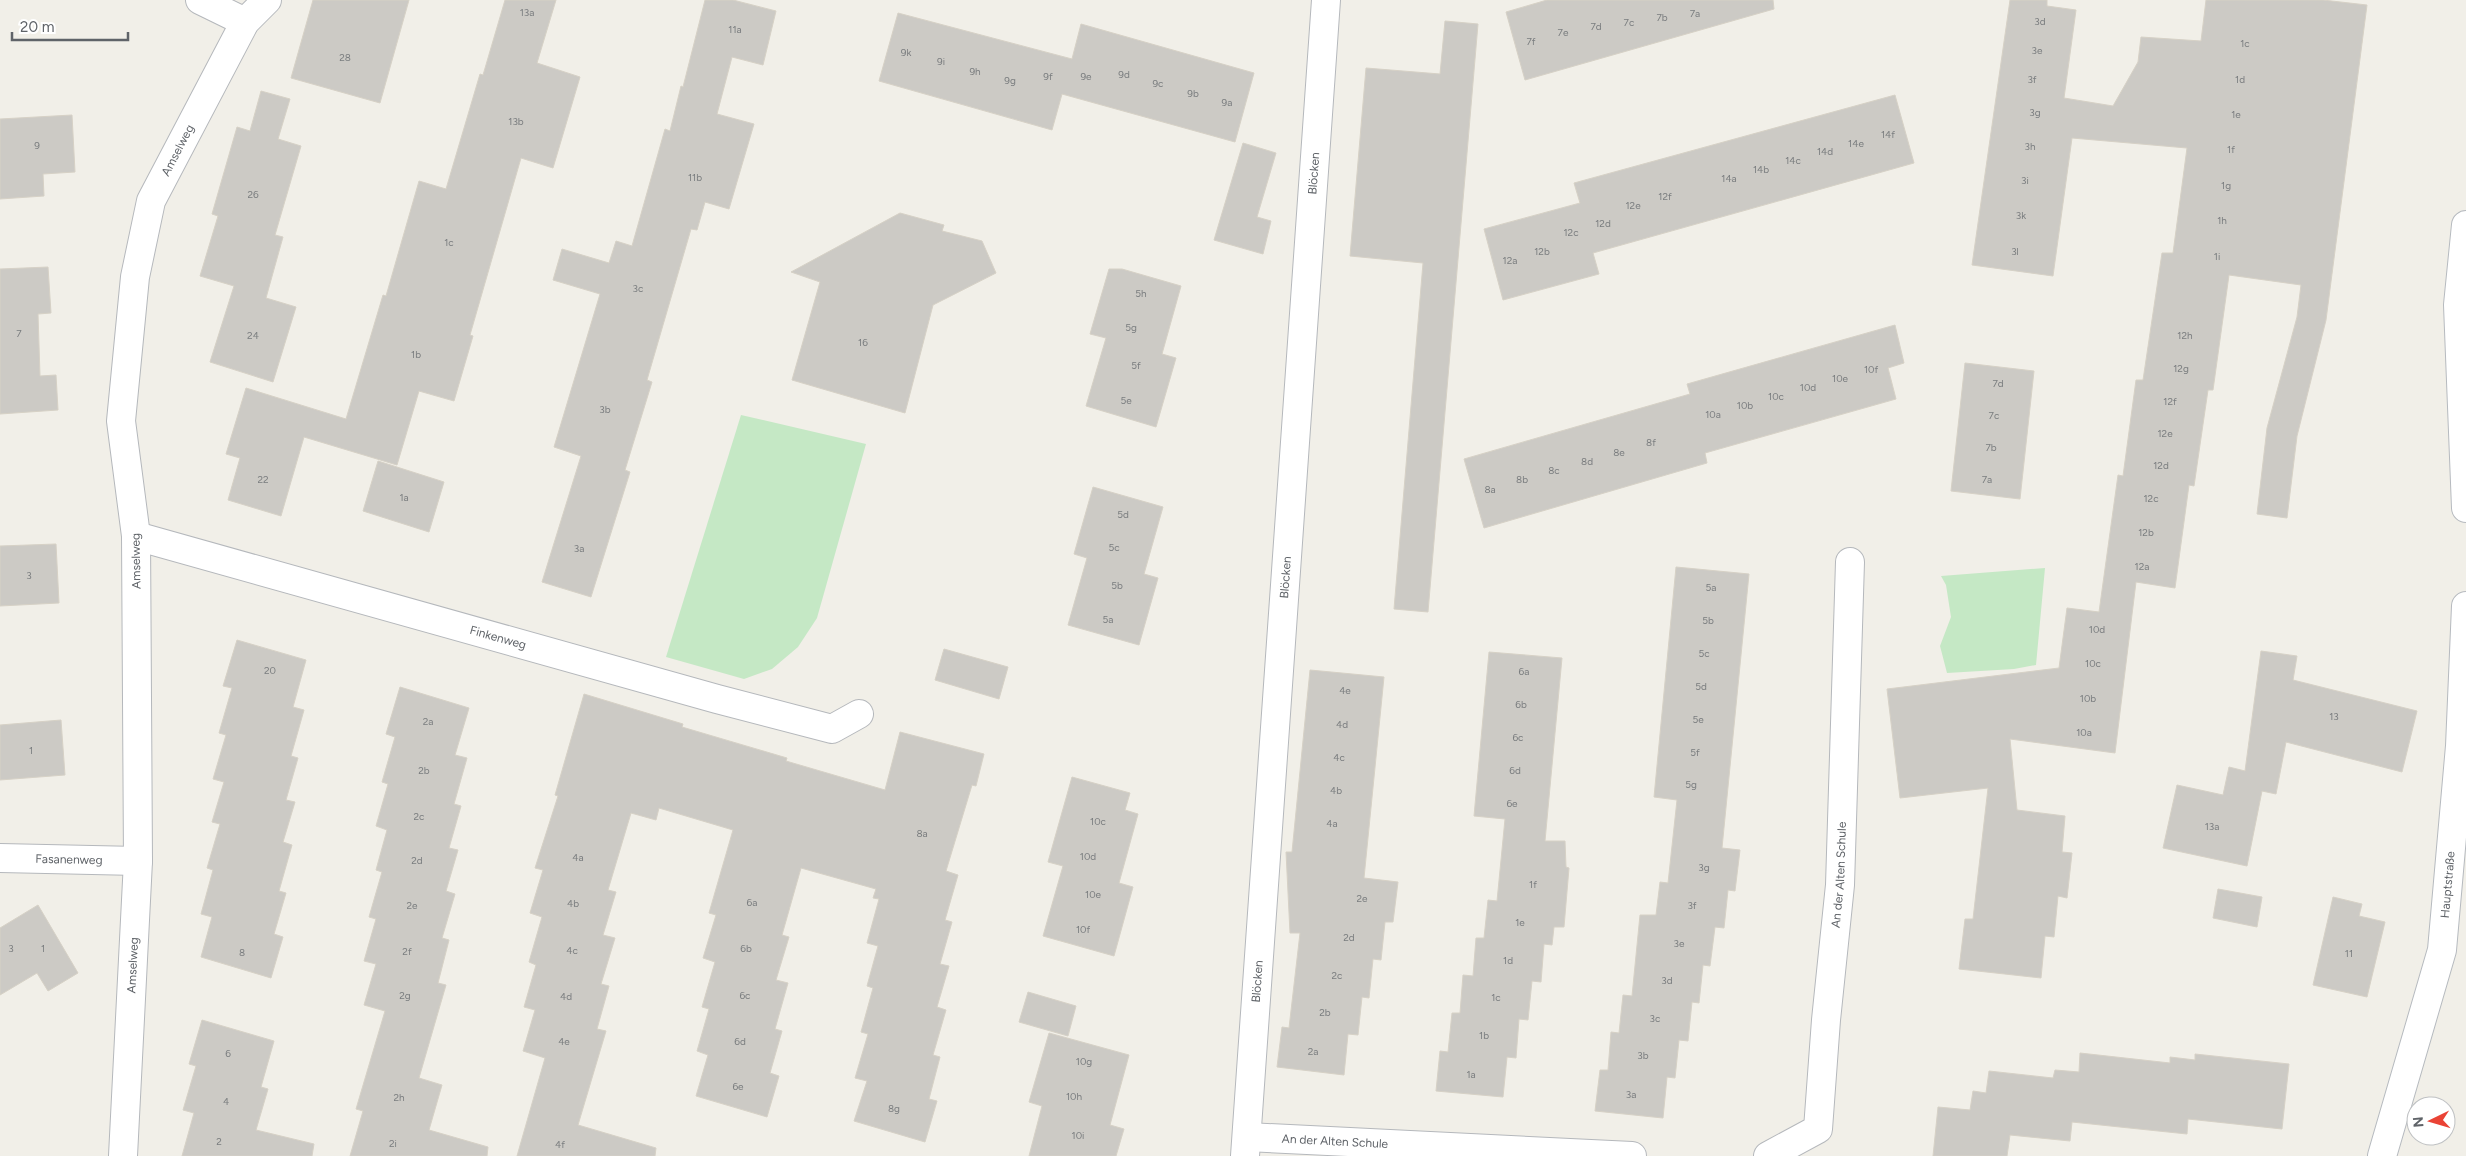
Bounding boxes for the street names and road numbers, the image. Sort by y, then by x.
street label: Amselweg [158,122,197,178]
street label: Blöcken [1305,151,1322,195]
street label: Amselweg [129,533,143,589]
street label: Blöcken [1277,555,1294,599]
street label: Finkenweg [468,623,528,652]
street label: An der Alten Schule [1829,821,1849,929]
street label: Hauptstraße [2438,850,2458,919]
street label: Fasanenweg [35,852,103,867]
street label: Amselweg [124,937,141,994]
street label: Blöcken [1249,959,1266,1003]
street label: An der Alten Schule [1281,1132,1389,1151]

